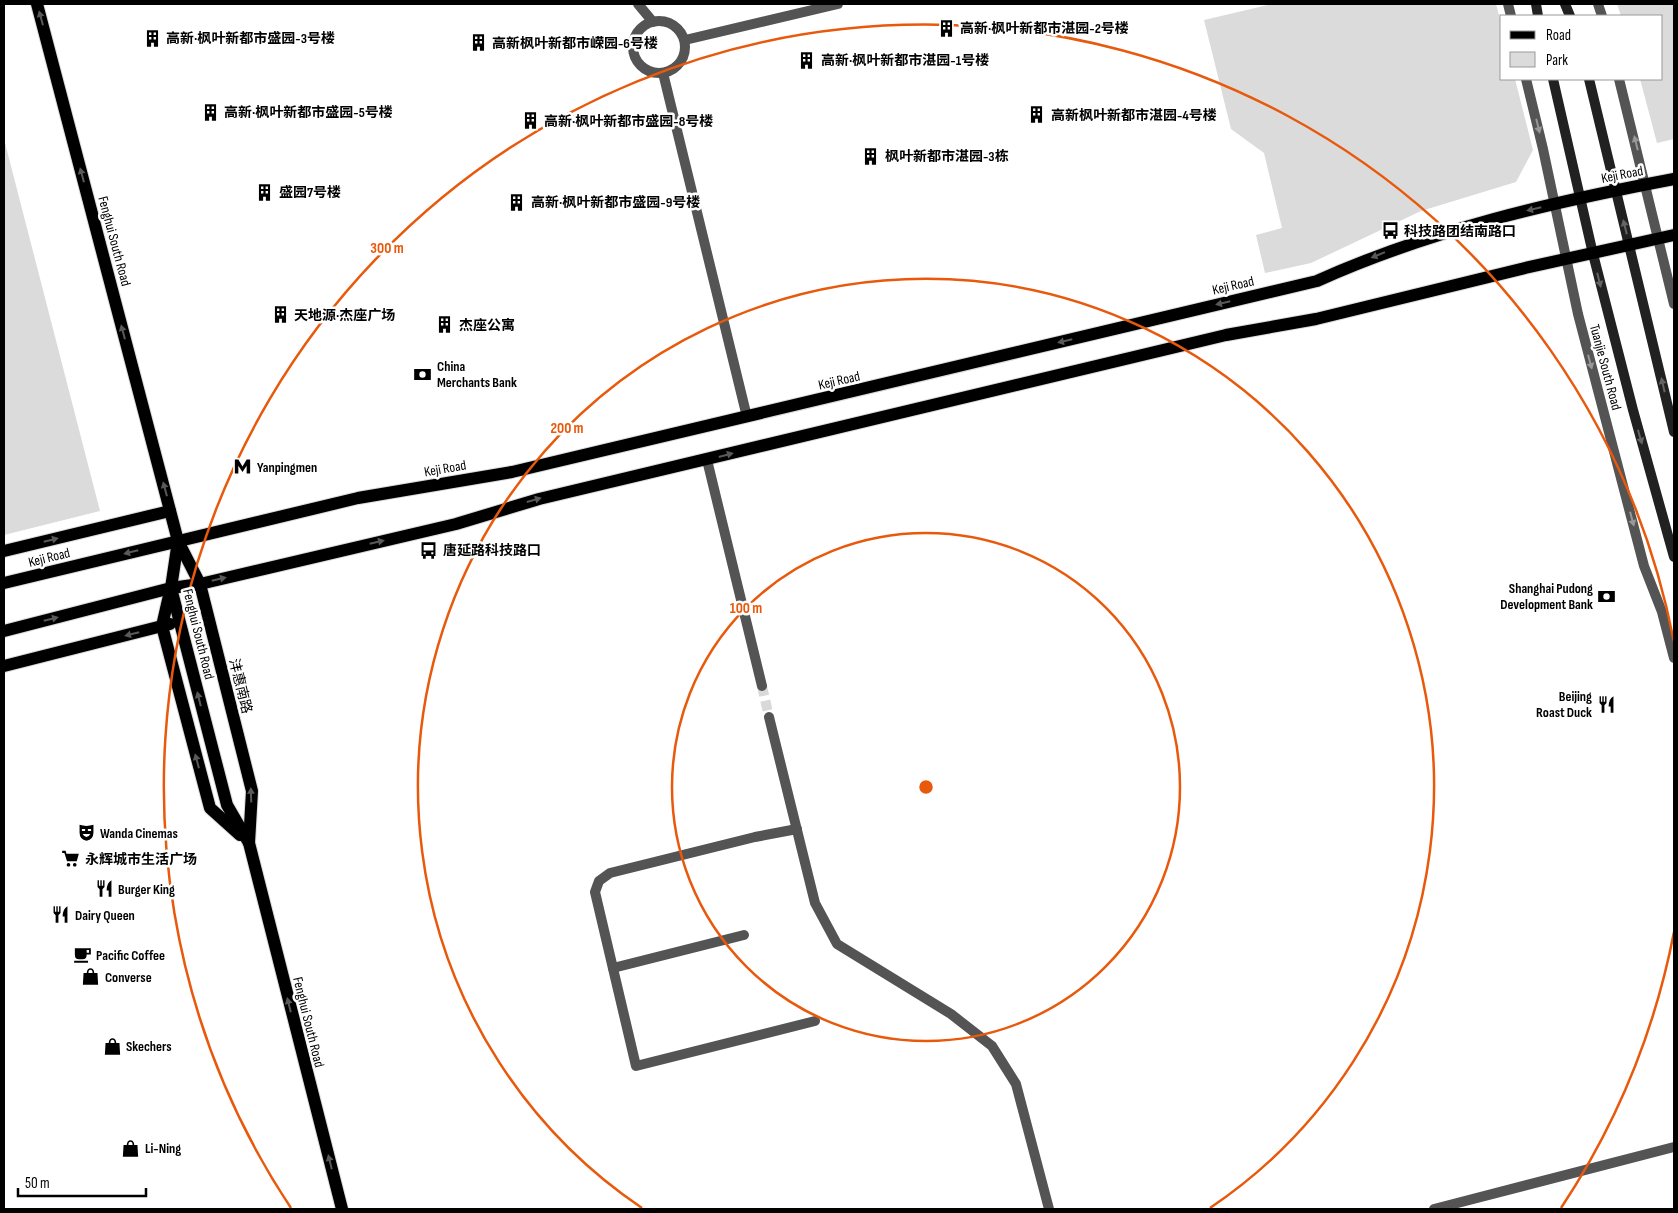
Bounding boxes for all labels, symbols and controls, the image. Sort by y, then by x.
one-way arrow [36,10,44,25]
legend [1500,15,1663,80]
building icon: 高新·枫叶新都市湛园-2号楼 [936,18,956,38]
place label: 高新·枫叶新都市湛园-2号楼 [960,20,1129,37]
text: Road [1546,26,1571,45]
building icon: 高新·枫叶新都市盛园-3号楼 [142,28,162,48]
place label: 高新·枫叶新都市盛园-3号楼 [166,30,335,47]
building icon: 高新枫叶新都市嵘园-6号楼 [468,33,488,53]
place label: 高新枫叶新都市嵘园-6号楼 [492,35,658,52]
building icon: 高新·枫叶新都市湛园-1号楼 [797,50,817,70]
text: Park [1546,51,1568,70]
place label: 高新·枫叶新都市湛园-1号楼 [821,52,989,69]
building icon: 高新·枫叶新都市盛园-5号楼 [200,102,220,122]
place label: 高新·枫叶新都市盛园-5号楼 [224,104,393,121]
building icon: 高新枫叶新都市湛园-4号楼 [1027,105,1047,125]
place label: 高新枫叶新都市湛园-4号楼 [1051,107,1217,124]
building icon: 高新·枫叶新都市盛园-8号楼 [520,111,540,131]
place label: 高新·枫叶新都市盛园-8号楼 [544,113,713,130]
one-way arrow [1534,119,1542,134]
one-way arrow [1631,135,1639,150]
building icon: 枫叶新都市湛园-3栋 [861,146,881,166]
place label: 枫叶新都市湛园-3栋 [885,148,1009,165]
street label: Keji Road [1600,162,1645,187]
one-way arrow [78,168,86,183]
building icon: 盛园7号楼 [255,182,275,202]
place label: 盛园7号楼 [279,184,341,201]
building icon: 高新·枫叶新都市盛园-9号楼 [507,192,527,212]
street label: Fenghui South Road [94,194,135,288]
place label: 高新·枫叶新都市盛园-9号楼 [531,194,700,211]
one-way arrow [1526,205,1541,213]
one-way arrow [1620,219,1628,234]
bus stop icon: 科技路团结南路口 [1380,221,1400,241]
place label: 科技路团结南路口 [1404,223,1516,240]
text: 300 m [370,239,404,258]
one-way arrow [1371,251,1385,259]
street label: Keji Road [1211,272,1256,299]
one-way arrow [1595,273,1603,288]
one-way arrow [1216,299,1231,307]
building icon: 天地源·杰座广场 [270,305,290,325]
place label: 天地源·杰座广场 [294,307,395,324]
building icon: 杰座公寓 [435,315,455,335]
place label: 杰座公寓 [459,317,515,334]
street label: Tuanjie South Road [1586,322,1625,412]
one-way arrow [119,325,127,340]
one-way arrow [1058,337,1073,345]
one-way arrow [1587,354,1595,369]
place label: China Merchants Bank [437,358,517,391]
bank icon: China Merchants Bank [413,364,433,384]
street label: Keji Road [817,367,862,394]
one-way arrow [1659,377,1667,392]
text: 200 m [550,419,584,438]
one-way arrow [1637,430,1645,445]
one-way arrow [719,451,734,459]
street label: Keji Road [423,456,468,481]
metro station icon: Yanpingmen [233,457,253,477]
place label: Yanpingmen [257,459,317,476]
one-way arrow [161,482,169,497]
one-way arrow [526,496,541,504]
one-way arrow [1628,511,1636,526]
one-way arrow [44,536,59,544]
one-way arrow [369,538,384,546]
bus stop icon: 唐延路科技路口 [419,540,439,560]
place label: 唐延路科技路口 [443,542,541,559]
street label: Keji Road [26,544,72,571]
one-way arrow [123,548,138,556]
one-way arrow [211,575,226,583]
place label: Shanghai Pudong Development Bank [1500,580,1593,613]
bank icon: Shanghai Pudong Development Bank [1597,586,1617,606]
street label: Fenghui South Road [179,587,218,681]
text: 100 m [730,599,762,618]
one-way arrow [43,615,59,623]
one-way arrow [125,630,140,638]
street label: 沣惠南路 [225,657,256,715]
place label: Beijing Roast Duck [1536,688,1592,721]
one-way arrow [195,691,203,706]
restaurant icon: Beijing Roast Duck [1596,694,1616,714]
one-way arrow [193,753,201,768]
centre of rings [917,778,935,796]
one-way arrow [246,786,254,802]
theatre icon: Wanda Cinemas [76,823,96,843]
place label: Wanda Cinemas [100,825,178,842]
supermarket icon: 永辉城市生活广场 [61,849,81,869]
place label: 永辉城市生活广场 [85,851,197,868]
restaurant icon: Burger King [94,879,114,899]
place label: Burger King [118,881,175,898]
restaurant icon: Dairy Queen [51,905,71,925]
place label: Dairy Queen [75,907,135,924]
cafe icon: Pacific Coffee [72,945,92,965]
place label: Pacific Coffee [96,947,165,964]
shop icon: Converse [81,967,101,987]
place label: Converse [105,969,152,986]
street label: Fenghui South Road [289,975,328,1069]
one-way arrow [285,997,293,1012]
shop icon: Skechers [102,1036,122,1056]
place label: Skechers [126,1038,172,1055]
shop icon: Li-Ning [121,1138,141,1158]
place label: Li-Ning [145,1140,181,1157]
one-way arrow [326,1154,334,1170]
scale bar [18,1166,145,1198]
text: 50 m [25,1174,50,1193]

